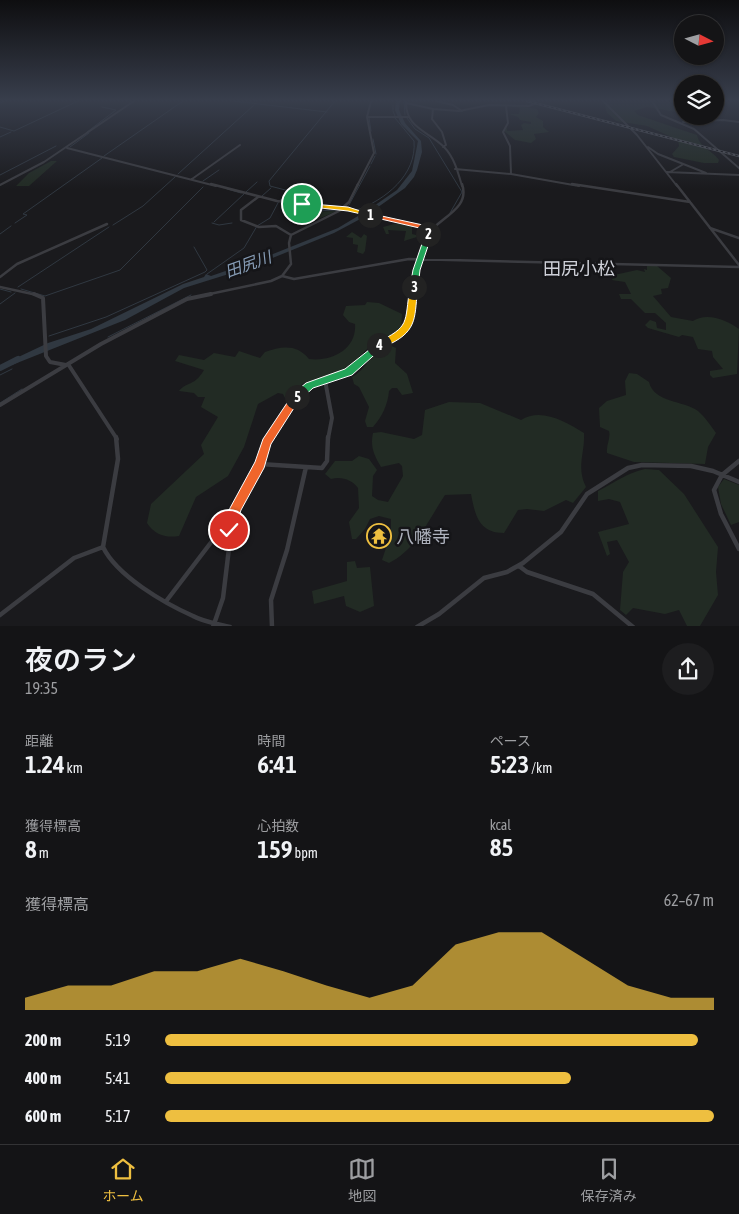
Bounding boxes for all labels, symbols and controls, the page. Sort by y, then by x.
north arrow [674,15,724,65]
map controls [674,15,724,125]
button: layers [674,75,724,125]
pin [281,183,323,225]
icon: arrive [288,190,316,218]
pin: 1 [358,202,382,228]
text: 1 [367,207,374,223]
pin: 2 [416,222,440,246]
text: 2 [425,226,432,242]
water label: 田尻川 [222,247,276,281]
district label: 田尻小松 [543,258,615,279]
pin: 3 [402,274,426,300]
text: 3 [411,279,418,295]
pin: 4 [366,332,392,358]
text: 4 [376,337,383,353]
pin: 5 [284,384,310,410]
text: 5 [294,389,301,405]
pin [208,509,250,551]
icon: check [215,516,243,544]
temple icon: 八幡寺 [366,523,392,549]
place label: 八幡寺 [396,526,450,547]
button: share [662,643,714,695]
text: 夜のラン [25,644,137,676]
text: 19:35 [25,679,58,697]
text: 距離 [25,733,53,749]
text: 時間 [257,733,285,749]
text: ペース [490,733,531,749]
text: 1.24 [25,750,65,778]
text: 6:41 [257,750,297,778]
text: 5:23 [490,750,529,778]
text: km [65,760,83,776]
text: /km [529,760,552,776]
text: kcal [490,817,511,833]
text: 獲得標高 [25,818,81,834]
text: 心拍数 [257,818,299,834]
text: 85 [490,833,513,861]
text: 8 [25,835,37,863]
text: 159 [257,835,293,863]
text: m [37,845,49,861]
text: bpm [293,845,318,861]
text: 62–67 m [664,891,714,909]
text: 獲得標高 [25,895,89,913]
text: 200 m [25,1031,61,1049]
text: 5:19 [105,1031,130,1049]
text: 400 m [25,1069,61,1087]
text: 5:41 [105,1069,130,1087]
text: 600 m [25,1107,61,1125]
text: 5:17 [105,1107,130,1125]
tab: ホーム [102,1155,144,1205]
tab: 地図 [348,1155,376,1205]
tab: 保存済み [581,1155,637,1205]

